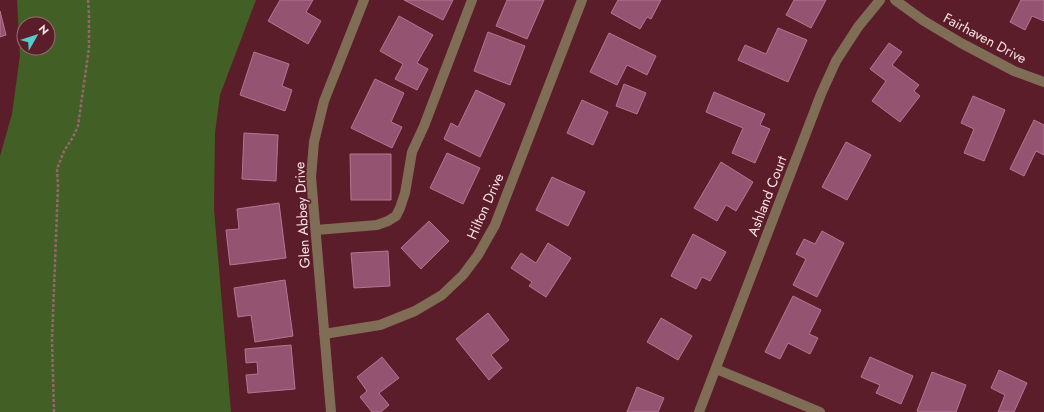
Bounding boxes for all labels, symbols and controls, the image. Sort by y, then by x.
street label: Fairhaven Drive [940,8,1030,68]
north arrow [16,16,56,56]
text: N [35,21,53,38]
street label: Ashland Court [743,152,792,239]
street label: Glen Abbey Drive [289,161,315,269]
street label: Hilton Drive [462,170,508,242]

